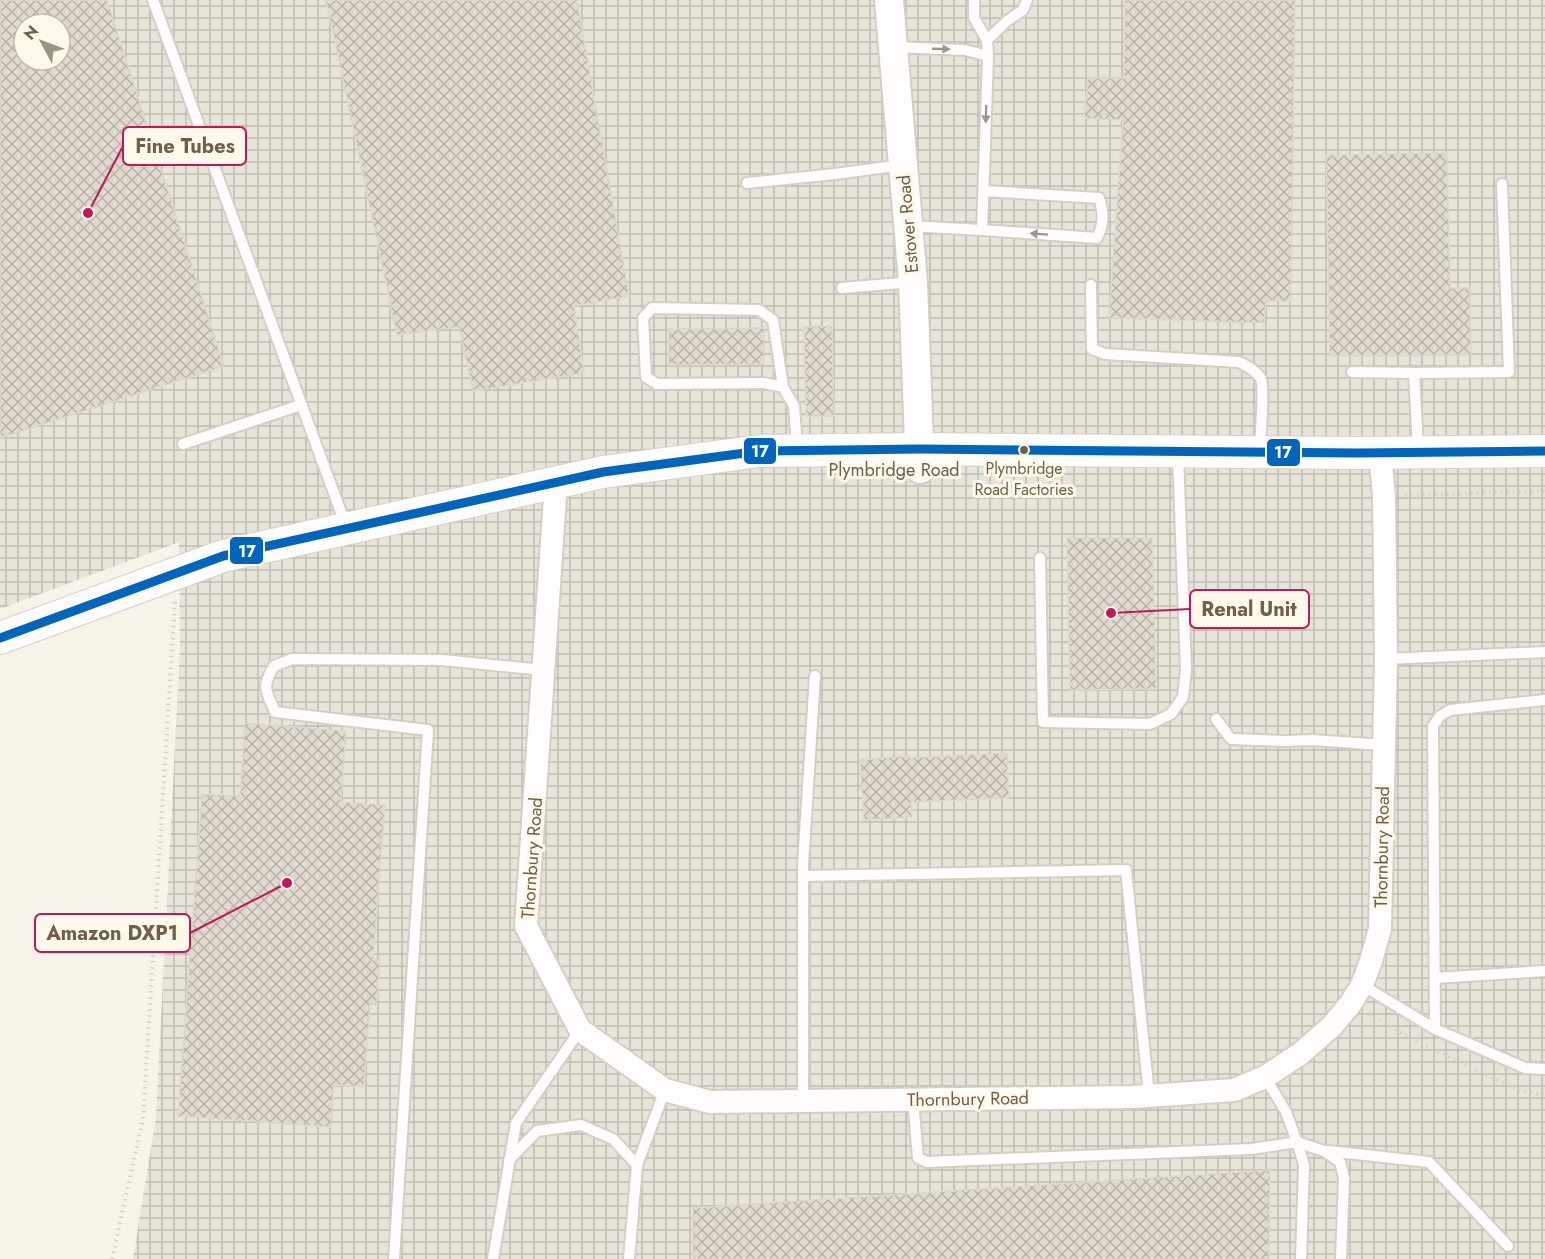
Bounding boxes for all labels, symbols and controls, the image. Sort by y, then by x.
north arrow [12,12,72,72]
text: N [18,20,44,45]
one-way arrow [932,45,951,54]
one-way arrow [982,105,991,124]
callout: Fine Tubes [123,127,246,165]
text: Fine Tubes [135,132,235,161]
street label: Estover Road [891,174,925,274]
one-way arrow [1030,229,1049,239]
line badge: 17 [743,437,777,465]
line badge: 17 [1266,438,1301,467]
text: 17 [751,440,769,463]
text: 17 [1274,441,1292,464]
marker: Plymbridge Road Factories [1018,444,1030,456]
street label: Plymbridge Road [828,457,960,483]
place label: Plymbridge Road Factories [974,457,1074,501]
line badge: 17 [229,536,264,565]
text: 17 [238,540,256,563]
callout: Renal Unit [1190,590,1309,628]
text: Renal Unit [1201,595,1297,624]
street label: Thornbury Road [1368,786,1396,908]
street label: Thornbury Road [515,796,549,920]
callout: Amazon DXP1 [35,914,190,952]
text: Amazon DXP1 [45,919,178,948]
street label: Thornbury Road [907,1085,1029,1113]

